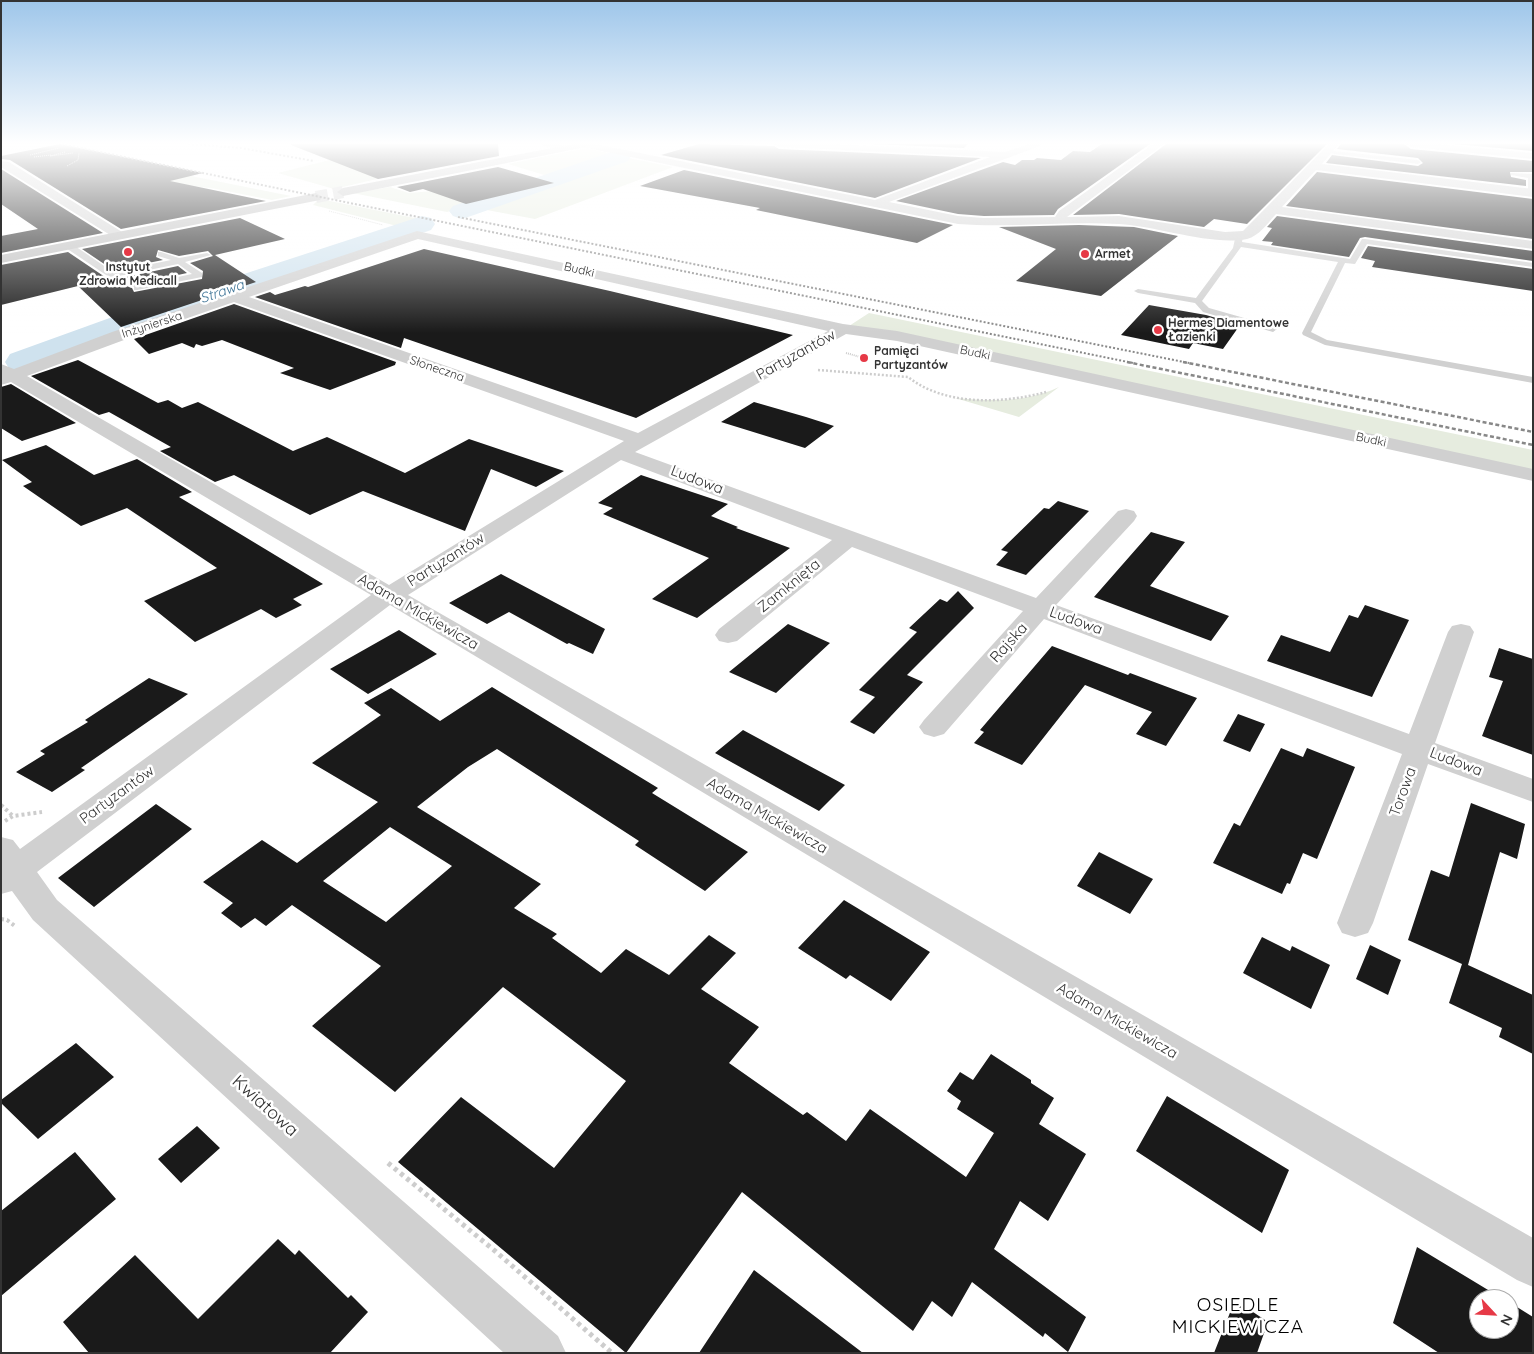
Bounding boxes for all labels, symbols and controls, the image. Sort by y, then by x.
marker: Instytut Zdrowia Medicall [122,246,134,258]
place label: Armet [1095,247,1131,261]
marker: Armet [1079,248,1091,260]
place label: Instytut Zdrowia Medicall [79,260,177,288]
street label: Budki [562,260,596,280]
water label: Strawa [198,277,246,307]
street label: Inżynierska [120,308,184,342]
place label: Hermes Diamentowe Łazienki [1168,316,1289,344]
marker: Hermes Diamentowe Łazienki [1152,324,1164,336]
street label: Partyzantów [753,326,839,384]
street label: Budki [958,343,992,363]
place label: Pamięci Partyzantów [874,344,948,372]
marker: Pamięci Partyzantów [858,352,870,364]
street label: Słoneczna [408,353,466,385]
street label: Budki [1354,430,1388,450]
street label: Ludowa [668,462,726,498]
street label: Partyzantów [404,529,488,591]
street label: Zamknięta [754,555,824,617]
street label: Adama Mickiewicza [354,570,482,654]
street label: Ludowa [1047,603,1105,639]
street label: Rajska [986,619,1032,667]
street label: Ludowa [1427,744,1485,780]
street label: Partyzantów [76,762,158,828]
street label: Torowa [1386,765,1420,819]
street label: Adama Mickiewicza [703,774,831,858]
street label: Adama Mickiewicza [1053,979,1181,1063]
street label: Kwiatowa [227,1071,303,1141]
north arrow [1469,1289,1519,1339]
district label: OSIEDLE MICKIEWICZA [1170,1294,1306,1338]
text: N [1496,1311,1517,1328]

